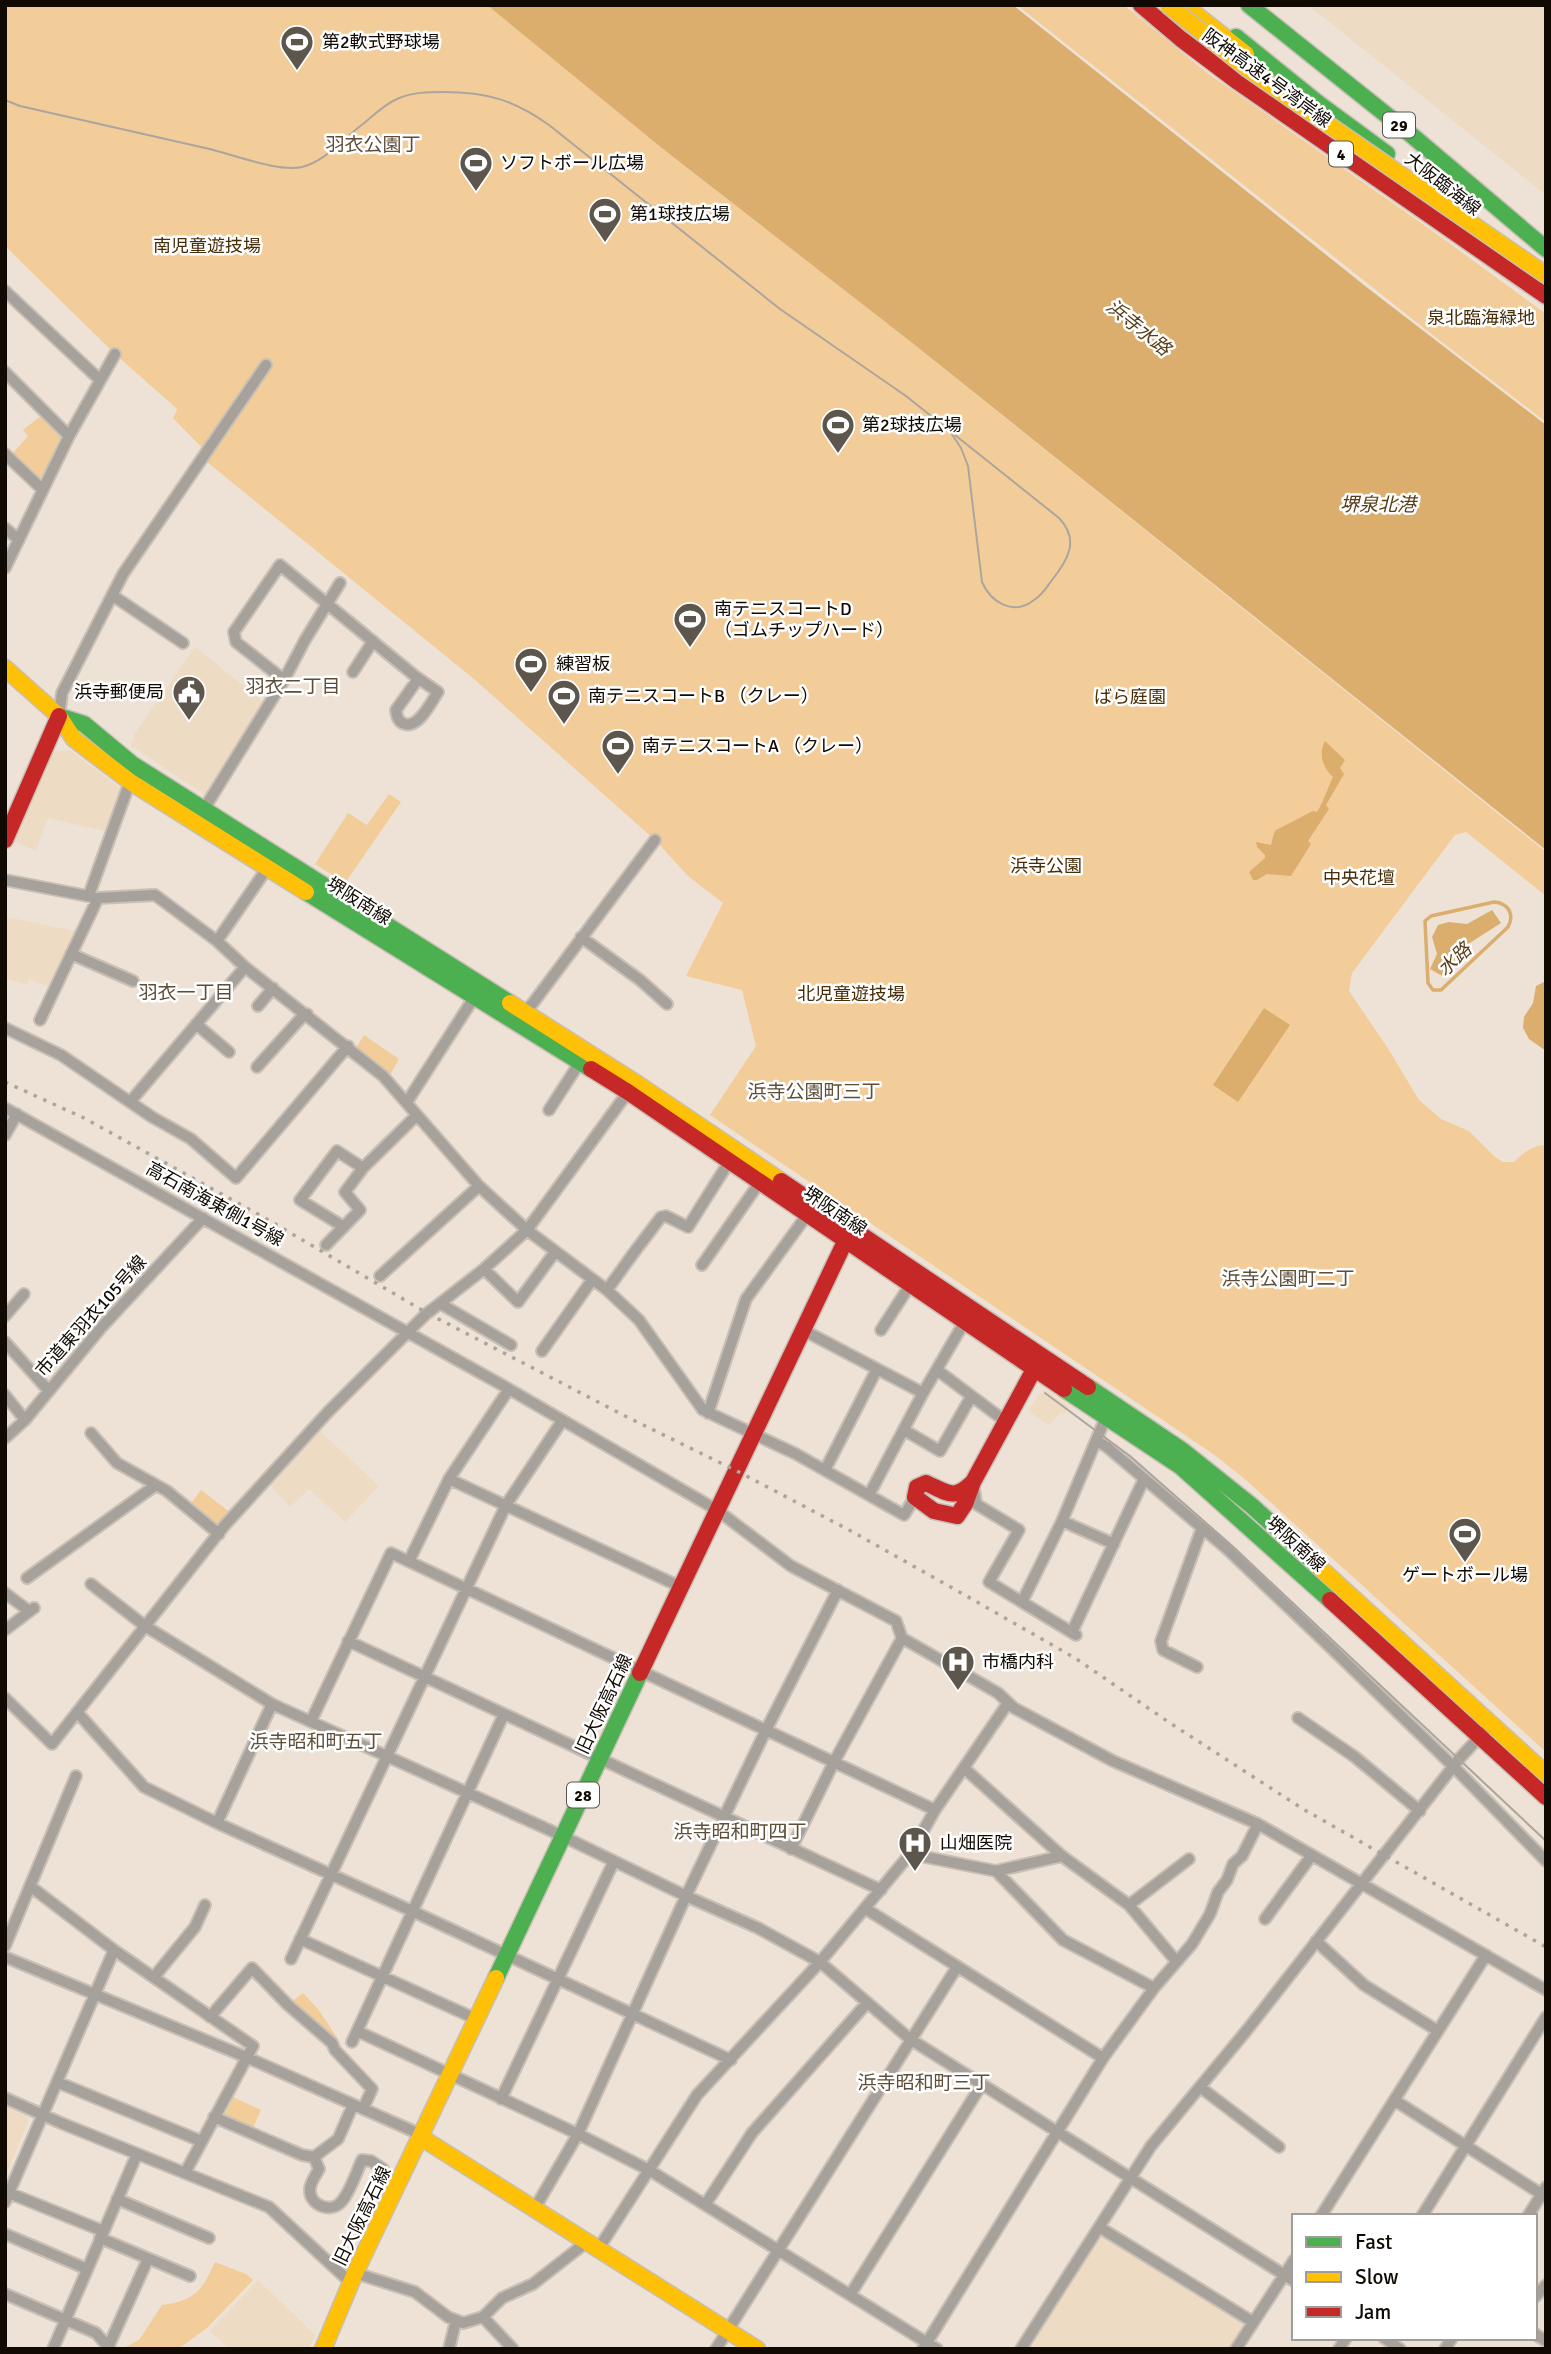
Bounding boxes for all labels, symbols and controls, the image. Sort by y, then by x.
sports icon: 第2軟式野球場 [278,23,316,72]
street label: 阪神高速4号湾岸線 [1198,24,1336,132]
place label: 第2軟式野球場 [322,31,440,53]
road number: 29 [1383,113,1415,138]
district label: 羽衣公園丁 [325,133,421,157]
road number: 4 [1329,142,1353,166]
sports icon: ソフトボール広場 [457,144,495,193]
street label: 大阪臨海線 [1401,148,1485,220]
place label: ソフトボール広場 [500,152,644,174]
sports icon: 第1球技広場 [586,195,624,244]
place label: 第1球技広場 [630,203,730,225]
park label: 南児童遊技場 [153,235,261,257]
water label: 浜寺水路 [1101,295,1177,362]
park label: 泉北臨海緑地 [1427,307,1535,329]
sports icon: 第2球技広場 [819,406,857,455]
place label: 第2球技広場 [862,414,962,436]
water label: 堺泉北港 [1340,493,1419,517]
place label: 南テニスコートD （ゴムチップハード） [714,598,894,641]
sports icon: 南テニスコートD （ゴムチップハード） [671,600,709,649]
sports icon: 練習板 [512,645,550,694]
place label: 練習板 [556,653,610,675]
public building icon: 浜寺郵便局 [170,673,208,722]
district label: 羽衣二丁目 [245,675,341,699]
sports icon: 南テニスコートB （クレー） [545,677,583,726]
place label: 浜寺郵便局 [74,681,164,703]
place label: 南テニスコートB （クレー） [588,685,819,707]
park label: ばら庭園 [1094,686,1166,708]
sports icon: 南テニスコートA （クレー） [599,727,637,776]
place label: 南テニスコートA （クレー） [642,735,873,757]
park label: 浜寺公園 [1010,855,1082,877]
park label: 中央花壇 [1323,867,1395,889]
street label: 堺阪南線 [323,873,395,929]
water label: 水路 [1433,937,1478,981]
district label: 羽衣一丁目 [138,981,234,1005]
park label: 北児童遊技場 [797,983,905,1005]
district label: 浜寺公園町三丁 [747,1080,881,1104]
street label: 高石南海東側1号線 [142,1157,288,1251]
street label: 堺阪南線 [799,1182,871,1240]
street label: 市道東羽衣105号線 [31,1251,151,1381]
district label: 浜寺公園町二丁 [1221,1267,1355,1291]
street label: 堺阪南線 [1262,1512,1330,1576]
sports icon: ゲートボール場 [1446,1515,1484,1564]
place label: ゲートボール場 [1402,1564,1528,1586]
hospital icon: 市橋内科 [939,1643,977,1692]
street label: 旧大阪高石線 [571,1650,637,1758]
place label: 市橋内科 [982,1651,1054,1673]
district label: 浜寺昭和町五丁 [249,1730,383,1754]
road number: 28 [567,1783,599,1808]
district label: 浜寺昭和町四丁 [673,1820,807,1844]
hospital icon: 山畑医院 [896,1824,934,1873]
place label: 山畑医院 [940,1832,1012,1854]
district label: 浜寺昭和町三丁 [857,2071,991,2095]
street label: 旧大阪高石線 [328,2163,396,2269]
legend [1292,2214,1537,2340]
text: Fast [1355,2229,1392,2255]
text: Slow [1355,2264,1399,2290]
text: Jam [1355,2299,1391,2325]

